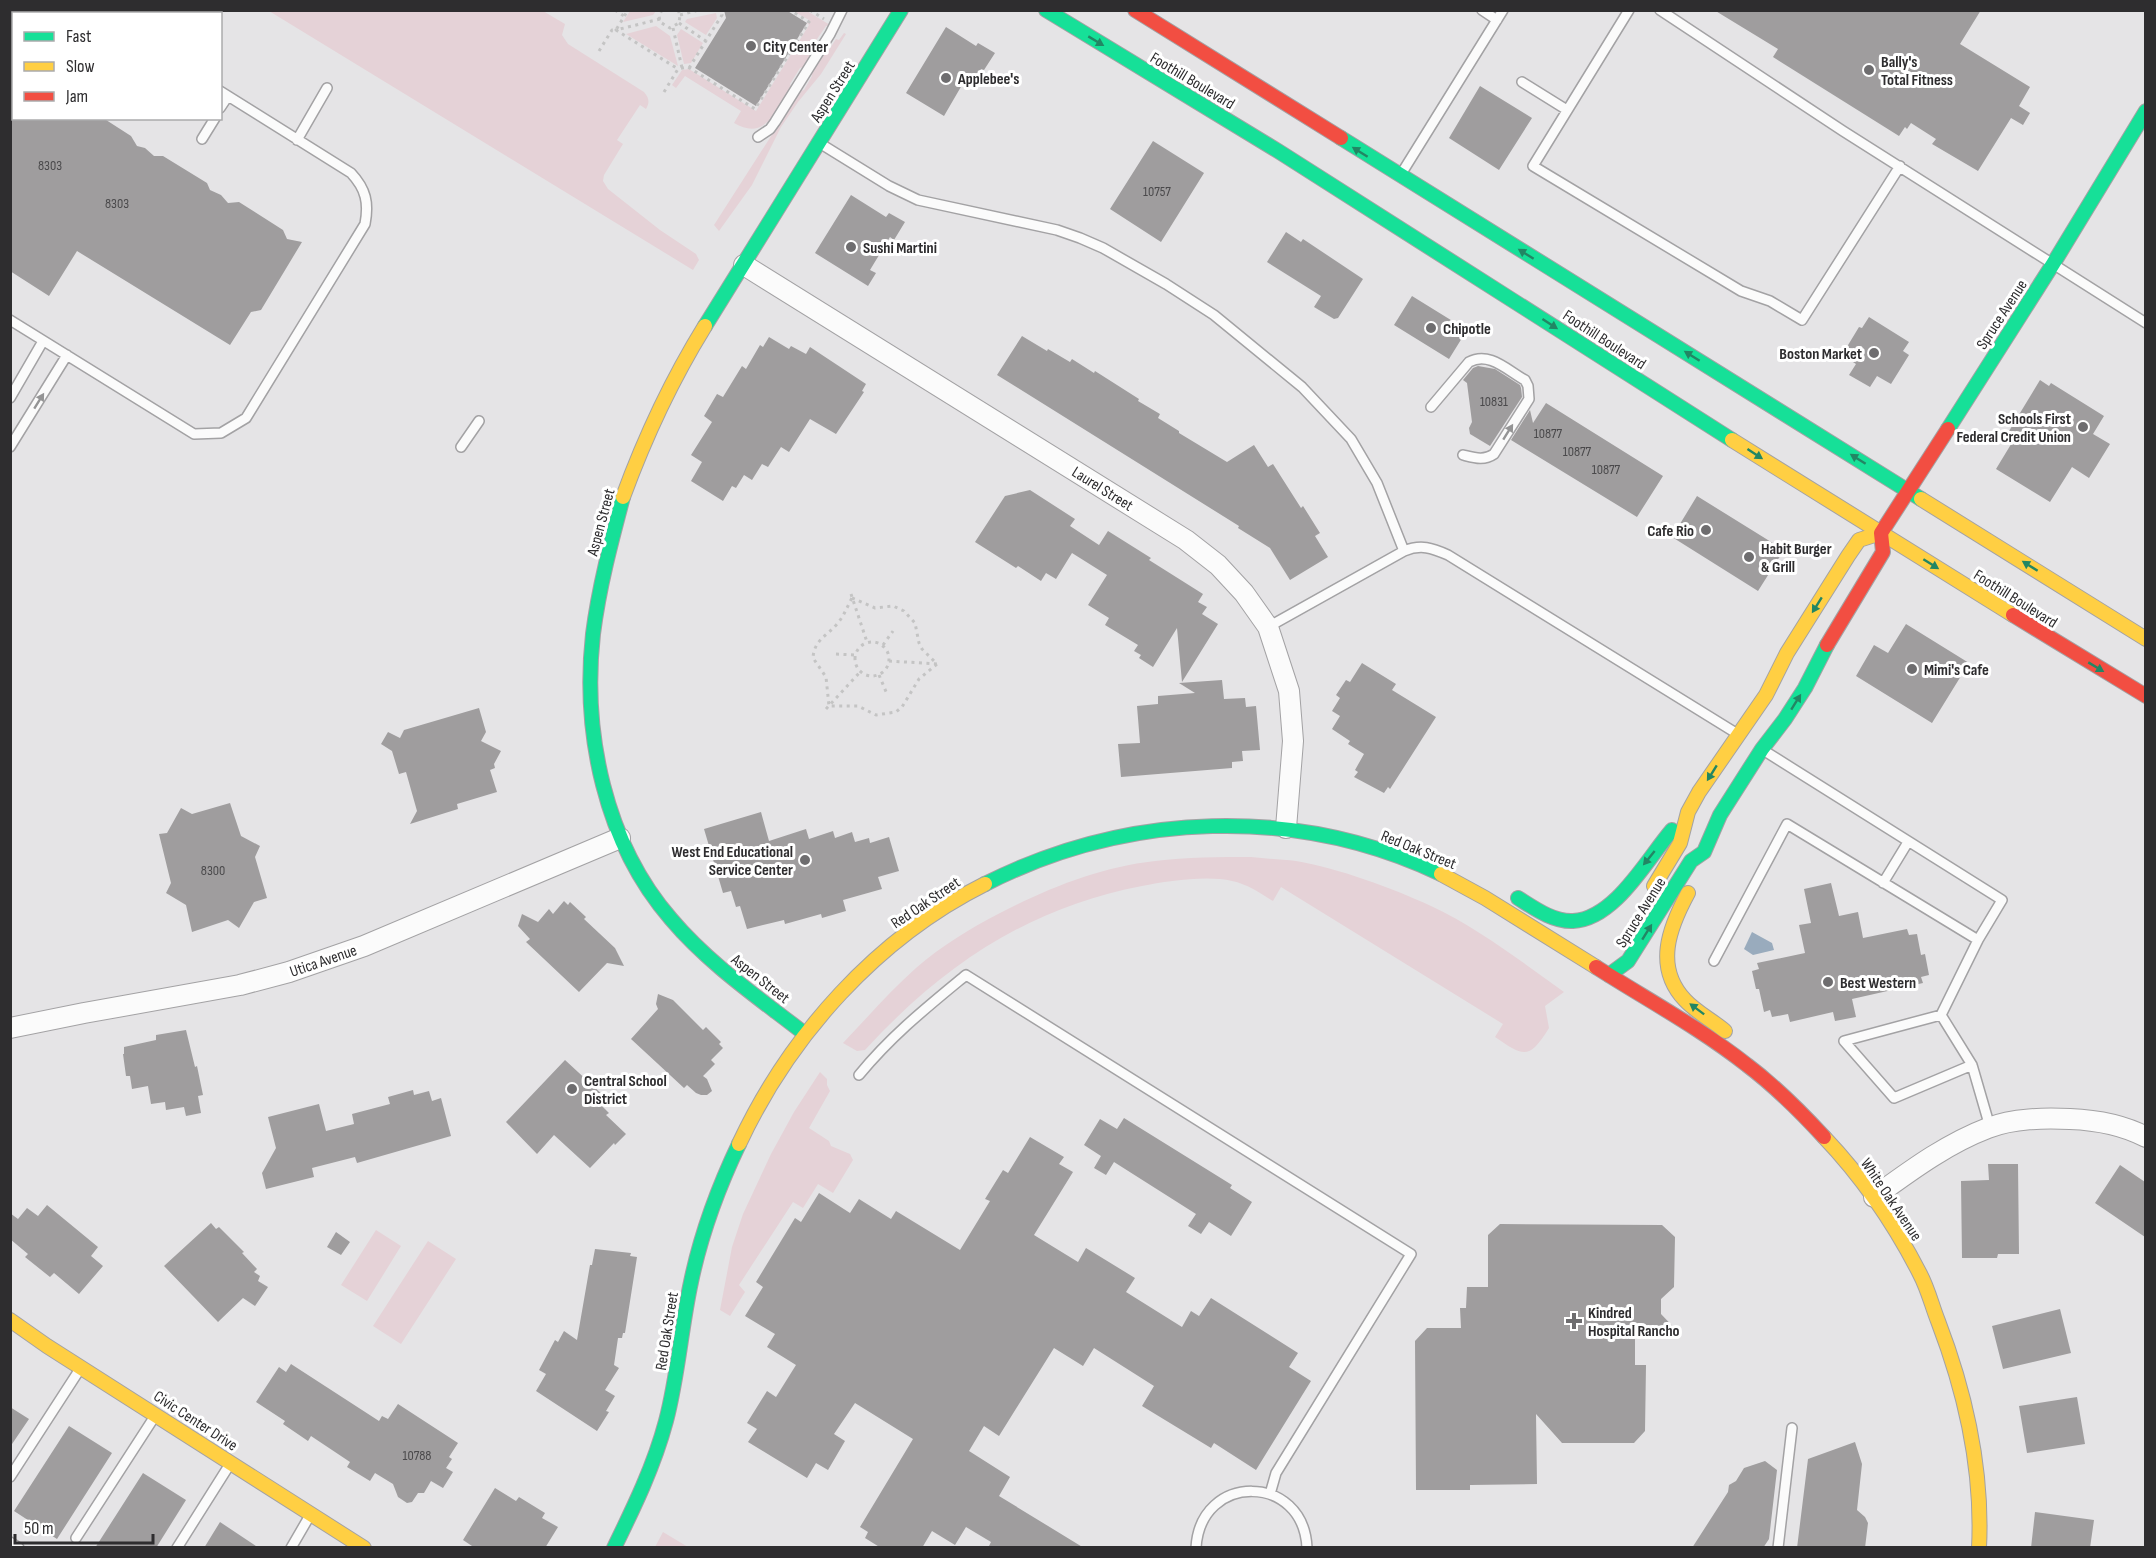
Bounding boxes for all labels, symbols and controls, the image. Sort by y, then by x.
legend [12,12,222,120]
text: Fast [66,26,92,47]
one-way arrow [1088,35,1104,46]
place label: City Center [763,38,828,57]
marker: City Center [744,39,758,53]
street label: Foothill Boulevard [1147,49,1238,114]
place label: Bally's Total Fitness [1881,53,1953,90]
text: Slow [66,56,95,77]
street label: Aspen Street [806,57,860,127]
marker: Bally's Total Fitness [1862,63,1876,77]
place label: Applebee's [957,70,1019,89]
marker: Applebee's [939,71,953,85]
text: Jam [65,86,88,107]
one-way arrow [1352,146,1368,157]
house number: 8303 [38,157,62,174]
house number: 10757 [1143,183,1171,200]
house number: 8303 [105,195,129,212]
place label: Sushi Martini [863,239,937,258]
marker: Sushi Martini [844,240,858,254]
one-way arrow [1518,249,1534,260]
street label: Spruce Avenue [1973,276,2032,353]
street label: Foothill Boulevard [1559,306,1649,374]
one-way arrow [1542,318,1558,329]
place label: Chipotle [1443,320,1491,339]
marker: Chipotle [1424,321,1438,335]
place label: Boston Market [1779,345,1862,364]
marker: Boston Market [1867,346,1881,360]
one-way arrow [1684,351,1700,362]
one-way arrow [33,393,44,409]
house number: 10831 [1480,393,1508,410]
place label: Schools First Federal Credit Union [1956,410,2071,447]
marker: Schools First Federal Credit Union [2076,420,2090,434]
one-way arrow [1502,424,1513,440]
house number: 10877 [1534,425,1563,442]
house number: 10877 [1563,443,1592,460]
one-way arrow [1746,448,1762,460]
one-way arrow [1850,453,1866,464]
house number: 10877 [1592,461,1621,478]
street label: Laurel Street [1068,463,1137,516]
street label: Aspen Street [583,487,620,559]
place label: Cafe Rio [1647,522,1694,541]
marker: Cafe Rio [1699,523,1713,537]
place label: Habit Burger & Grill [1761,540,1832,577]
marker: Habit Burger & Grill [1742,550,1756,564]
one-way arrow [1923,559,1939,570]
one-way arrow [2022,561,2038,572]
street label: Foothill Boulevard [1970,566,2061,633]
one-way arrow [1812,597,1823,613]
place label: Mimi's Cafe [1924,661,1989,680]
one-way arrow [2088,661,2104,672]
marker: Mimi's Cafe [1905,662,1919,676]
one-way arrow [1790,694,1801,710]
one-way arrow [1707,765,1718,782]
street label: Red Oak Street [1378,827,1459,874]
place label: West End Educational Service Center [672,843,793,880]
one-way arrow [1643,850,1656,866]
marker: West End Educational Service Center [798,853,812,867]
house number: 8300 [201,862,225,879]
street label: Red Oak Street [888,873,964,933]
street label: Spruce Avenue [1612,874,1670,951]
one-way arrow [1641,924,1652,940]
street label: Utica Avenue [287,941,360,982]
street label: Aspen Street [726,950,793,1008]
place label: Best Western [1840,974,1916,993]
marker: Best Western [1821,975,1835,989]
one-way arrow [1689,1003,1705,1015]
place label: Central School District [584,1072,667,1109]
marker: Central School District [565,1082,579,1096]
street label: White Oak Avenue [1856,1155,1925,1245]
street label: Red Oak Street [652,1291,683,1372]
place label: Kindred Hospital Rancho [1588,1304,1680,1341]
marker: Kindred Hospital Rancho [1565,1312,1583,1330]
street label: Civic Center Drive [150,1387,241,1455]
house number: 10788 [403,1447,431,1464]
scale bar [15,1507,153,1545]
text: 50 m [24,1518,54,1539]

